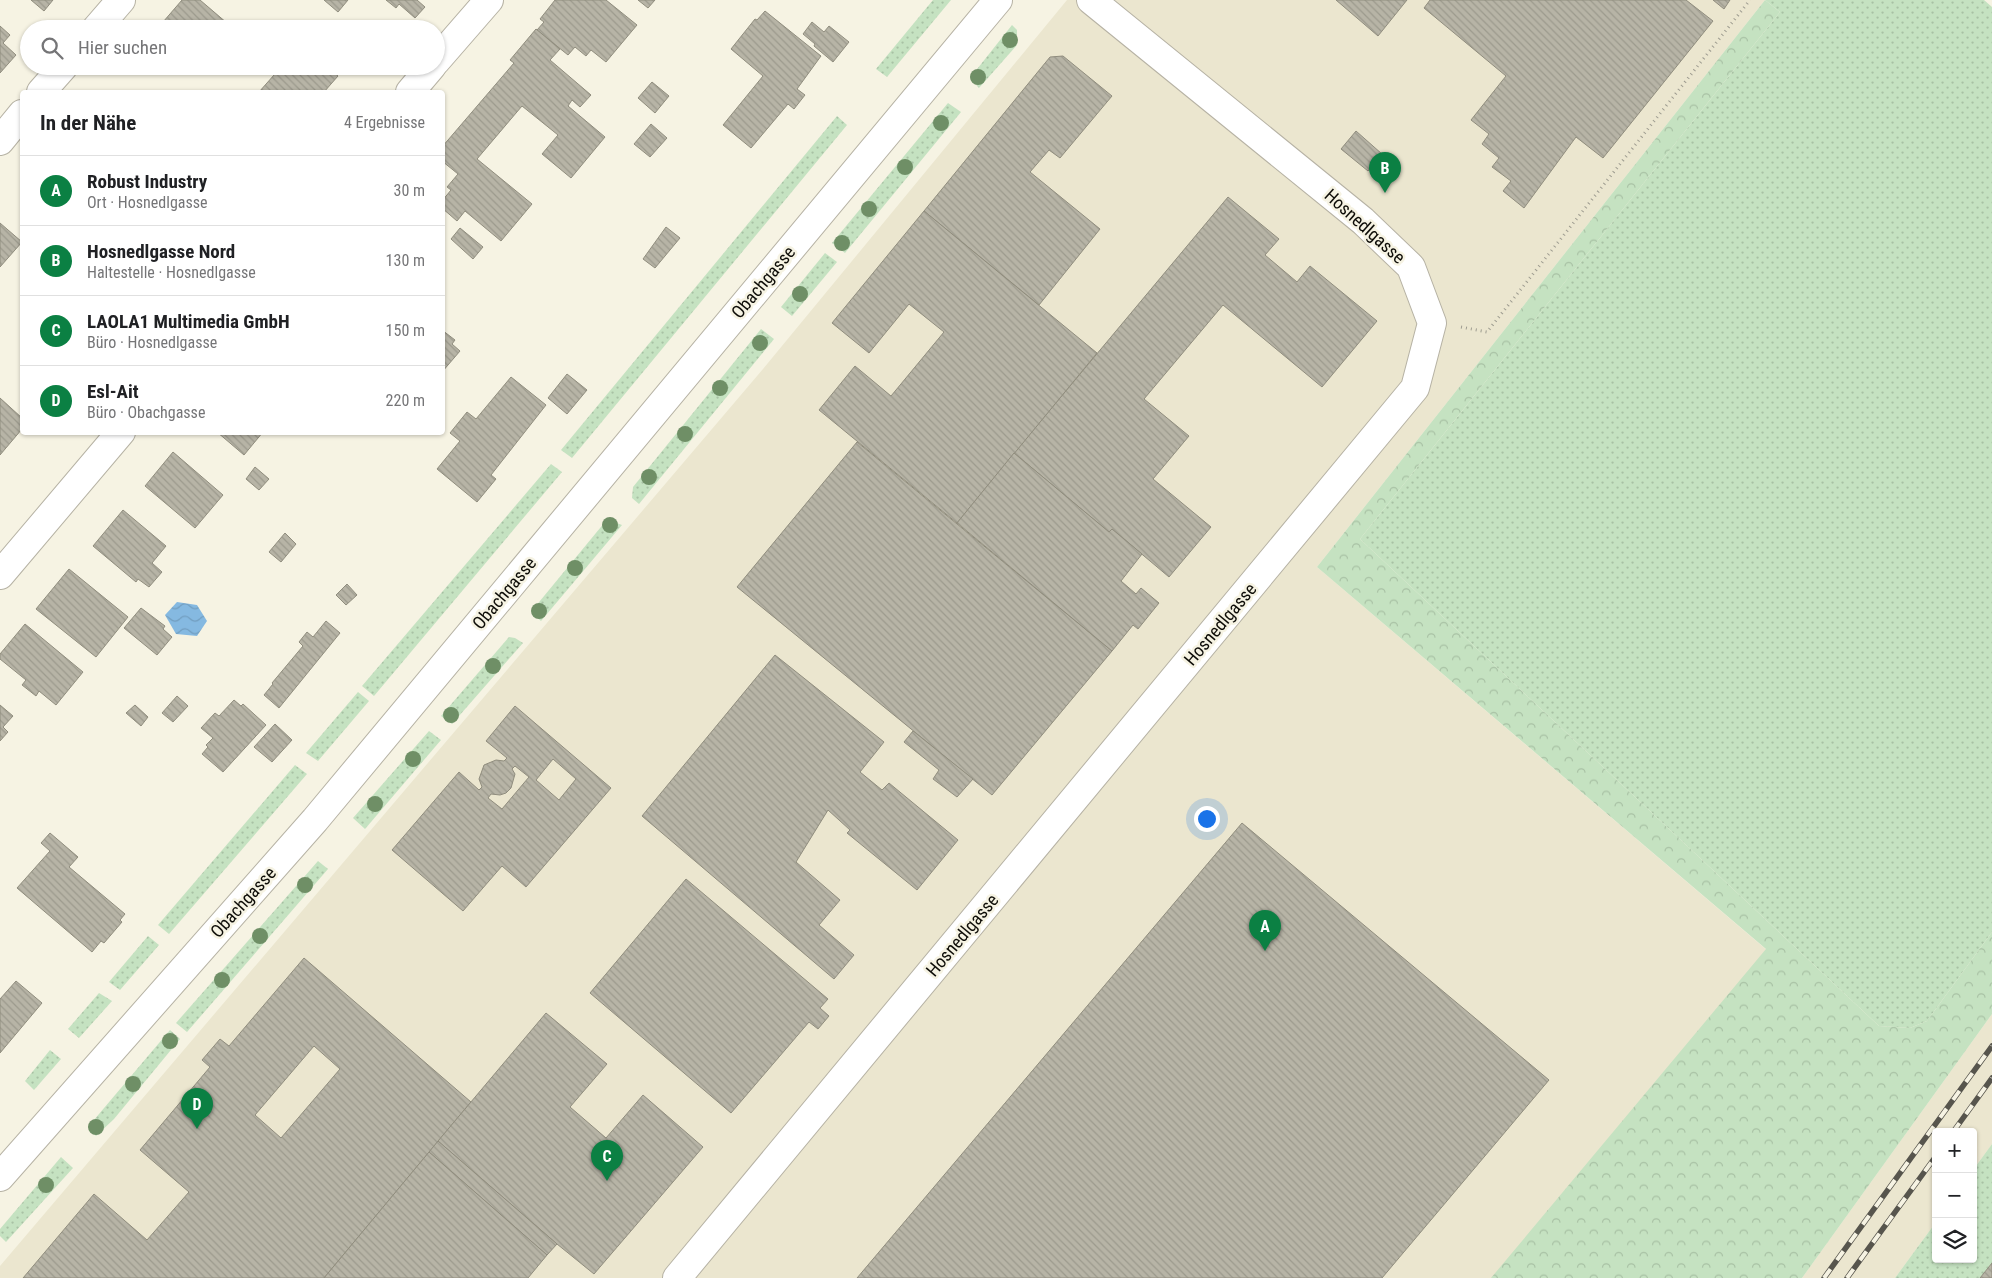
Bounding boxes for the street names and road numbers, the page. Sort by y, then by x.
street label: Hosnedlgasse [1320,184,1410,268]
street label: Obachgasse [727,242,799,322]
street label: Obachgasse [468,553,540,633]
street label: Hosnedlgasse [1180,579,1260,669]
street label: Obachgasse [206,862,280,942]
street label: Hosnedlgasse [922,890,1002,980]

